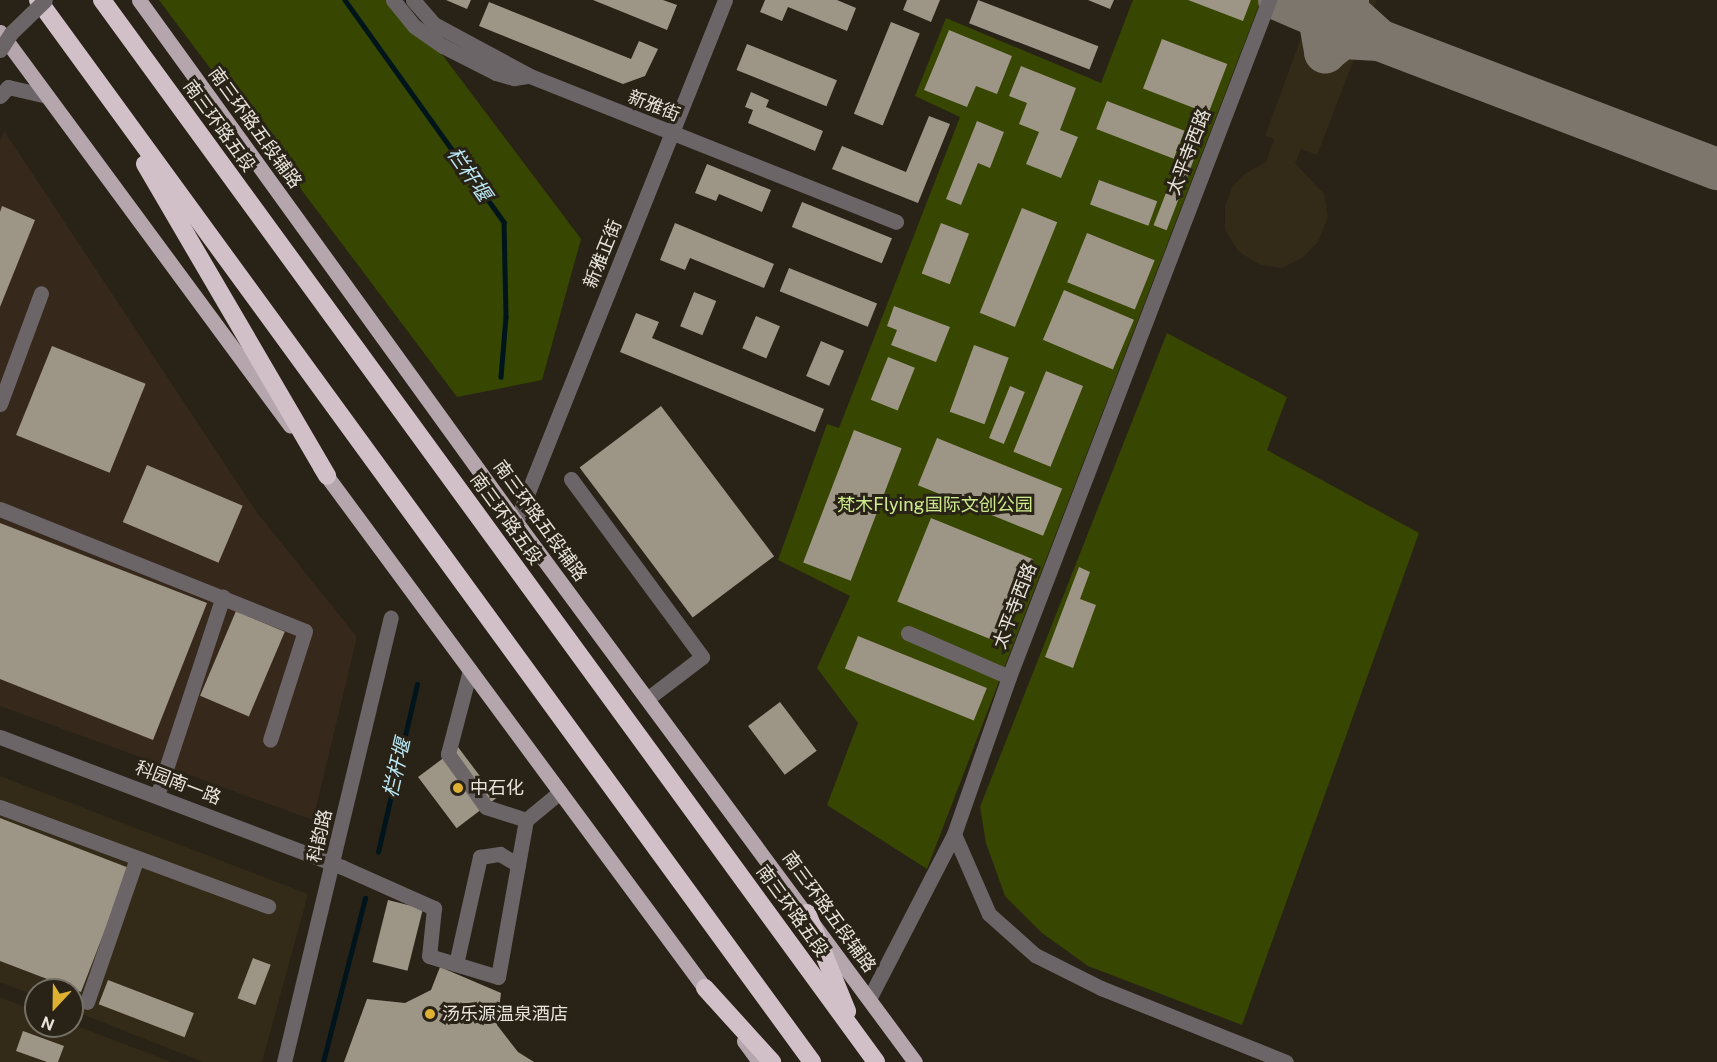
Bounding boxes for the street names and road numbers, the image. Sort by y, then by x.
street label: 南三环路五段辅路 [204,63,306,193]
street label: 南三环路五段 [179,76,259,176]
street label: 新雅街 [625,86,683,126]
street label: 太平寺西路 [1163,106,1215,198]
street label: 新雅正街 [580,217,626,291]
street label: 南三环路五段辅路 [489,456,591,586]
street label: 南三环路五段 [466,469,546,569]
street label: 太平寺西路 [989,560,1041,652]
street label: 科园南一路 [132,757,224,809]
street label: 科韵路 [303,807,337,865]
street label: 南三环路五段辅路 [778,847,880,977]
street label: 南三环路五段 [752,861,832,961]

